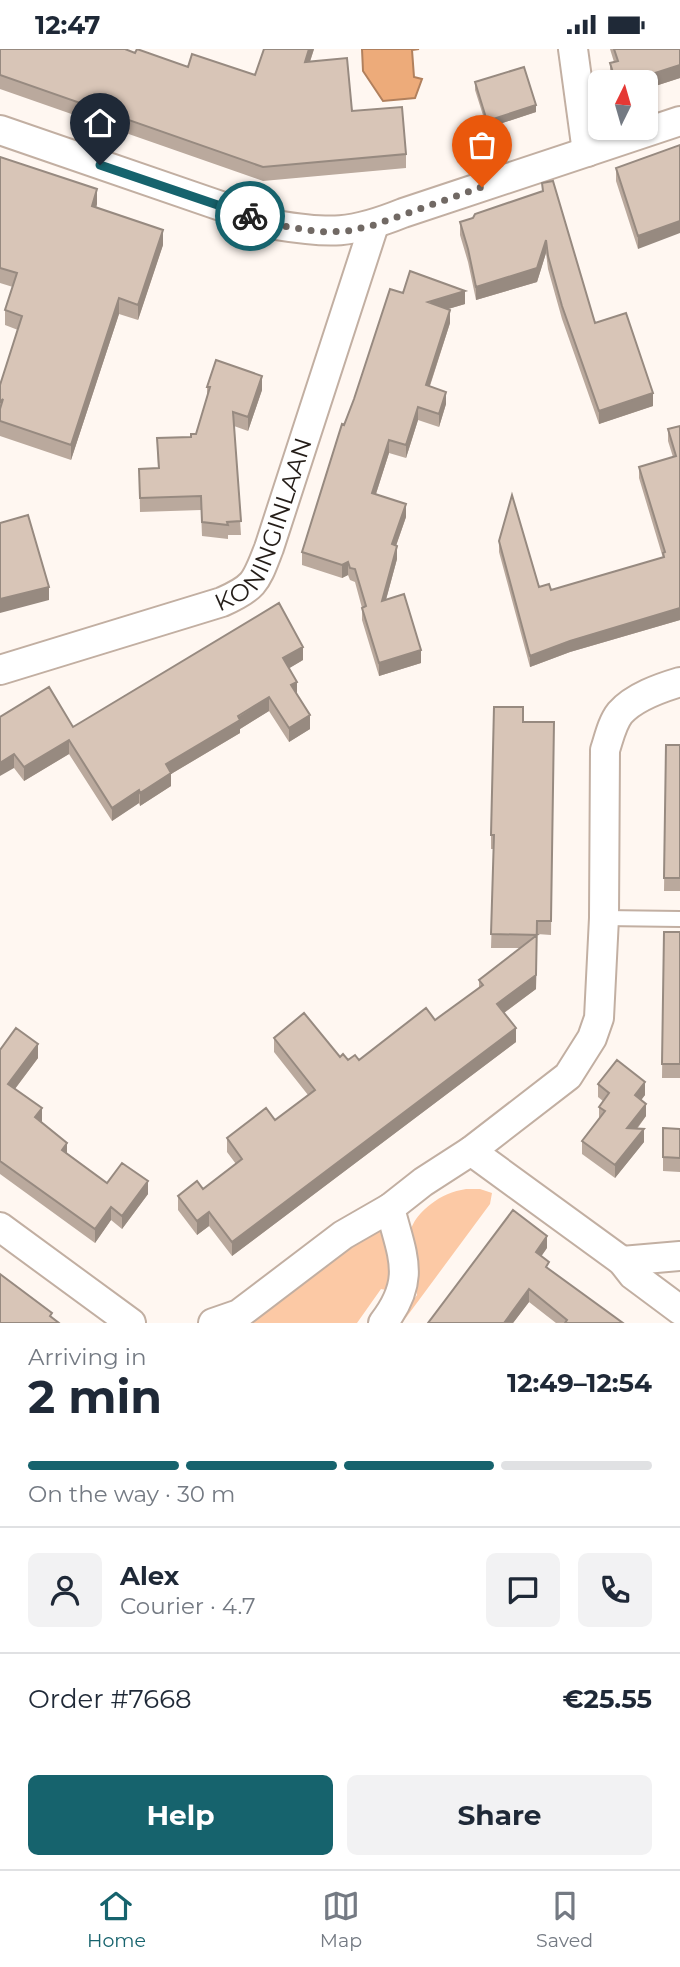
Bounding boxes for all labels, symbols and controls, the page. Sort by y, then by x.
text: 12:47 [35,9,100,41]
north arrow [588,70,658,140]
map controls [588,70,658,140]
pin [70,93,130,165]
icon: home [81,104,119,142]
pin [452,115,512,187]
icon: bag [463,126,501,164]
courier [215,181,285,251]
icon: bike [231,197,269,235]
street label: KONINGINLAAN [210,434,318,617]
text: Arriving in [28,1343,147,1371]
text: 12:49–12:54 [507,1367,652,1399]
text: 2 min [28,1368,162,1425]
text: On the way · 30 m [28,1480,236,1508]
button: person [28,1553,102,1627]
button: chat [486,1553,560,1627]
button: phone [578,1553,652,1627]
text: Alex [120,1560,179,1592]
text: Courier · 4.7 [120,1592,256,1620]
text: Order #7668 [28,1683,192,1715]
text: €25.55 [563,1683,652,1715]
button: Help [28,1775,333,1855]
button: Share [347,1775,652,1855]
tab: Home [87,1887,146,1952]
tab: Map [320,1887,362,1952]
tab: Saved [536,1887,593,1952]

